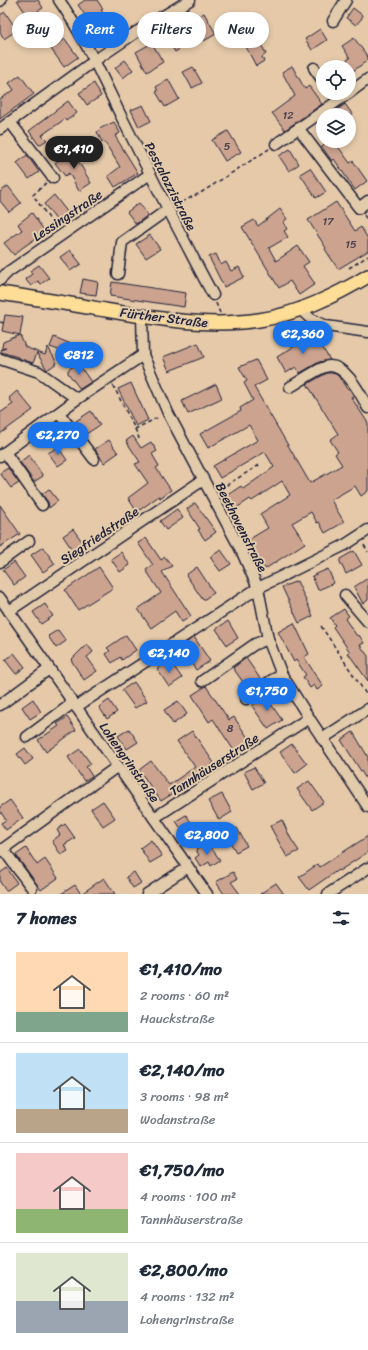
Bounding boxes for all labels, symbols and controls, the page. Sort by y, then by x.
chip: Buy [12,12,64,48]
chip: Rent [72,12,129,48]
chip: Filters [137,12,206,48]
chip: New [214,12,269,48]
map controls [316,60,356,148]
button: locate [316,60,356,100]
house number: 12 [282,106,294,125]
button: layers [316,108,356,148]
pin: €1,410 [41,136,107,170]
text: €1,410 [54,137,94,160]
house number: 5 [224,137,231,156]
street label: Pestalozzistraße [138,138,203,235]
street label: Lessingstraße [27,183,107,247]
house number: 17 [323,212,334,231]
house number: 15 [345,235,357,254]
street label: Fürther Straße [119,301,209,334]
pin: €2,360 [270,321,336,355]
text: €2,360 [282,322,324,345]
pin: €812 [55,342,103,376]
text: €812 [64,343,94,366]
pin: €2,270 [25,422,91,456]
text: €2,270 [37,423,79,446]
street label: Beethovenstraße [209,478,274,576]
street label: Siegfriedstraße [55,500,144,571]
pin: €2,140 [136,640,202,674]
text: €2,140 [148,641,190,664]
pin: €1,750 [234,678,300,712]
text: €1,750 [246,679,288,702]
street label: Lohengrinstraße [93,717,166,808]
house number: 8 [227,719,234,738]
street label: Tannhäuserstraße [165,727,264,802]
pin: €2,800 [174,822,240,856]
text: €2,800 [185,823,229,846]
text: 7 homes [16,903,76,933]
icon: filters [330,907,352,929]
text: €1,410/mo [140,954,222,984]
icon: home [48,968,96,1016]
text: 2 rooms · 60 m² [140,984,229,1007]
text: Hauckstraße [140,1007,215,1030]
text: €2,140/mo [140,1055,224,1085]
icon: home [48,1069,96,1117]
text: 3 rooms · 98 m² [140,1085,229,1108]
text: Wodanstraße [140,1108,216,1131]
text: €1,750/mo [140,1155,224,1185]
icon: home [48,1169,96,1217]
text: 4 rooms · 100 m² [140,1185,236,1208]
text: Tannhäuserstraße [140,1208,243,1231]
text: €2,800/mo [140,1255,228,1285]
icon: home [48,1269,96,1317]
text: 4 rooms · 132 m² [140,1285,234,1308]
text: Lohengrinstraße [140,1308,234,1331]

